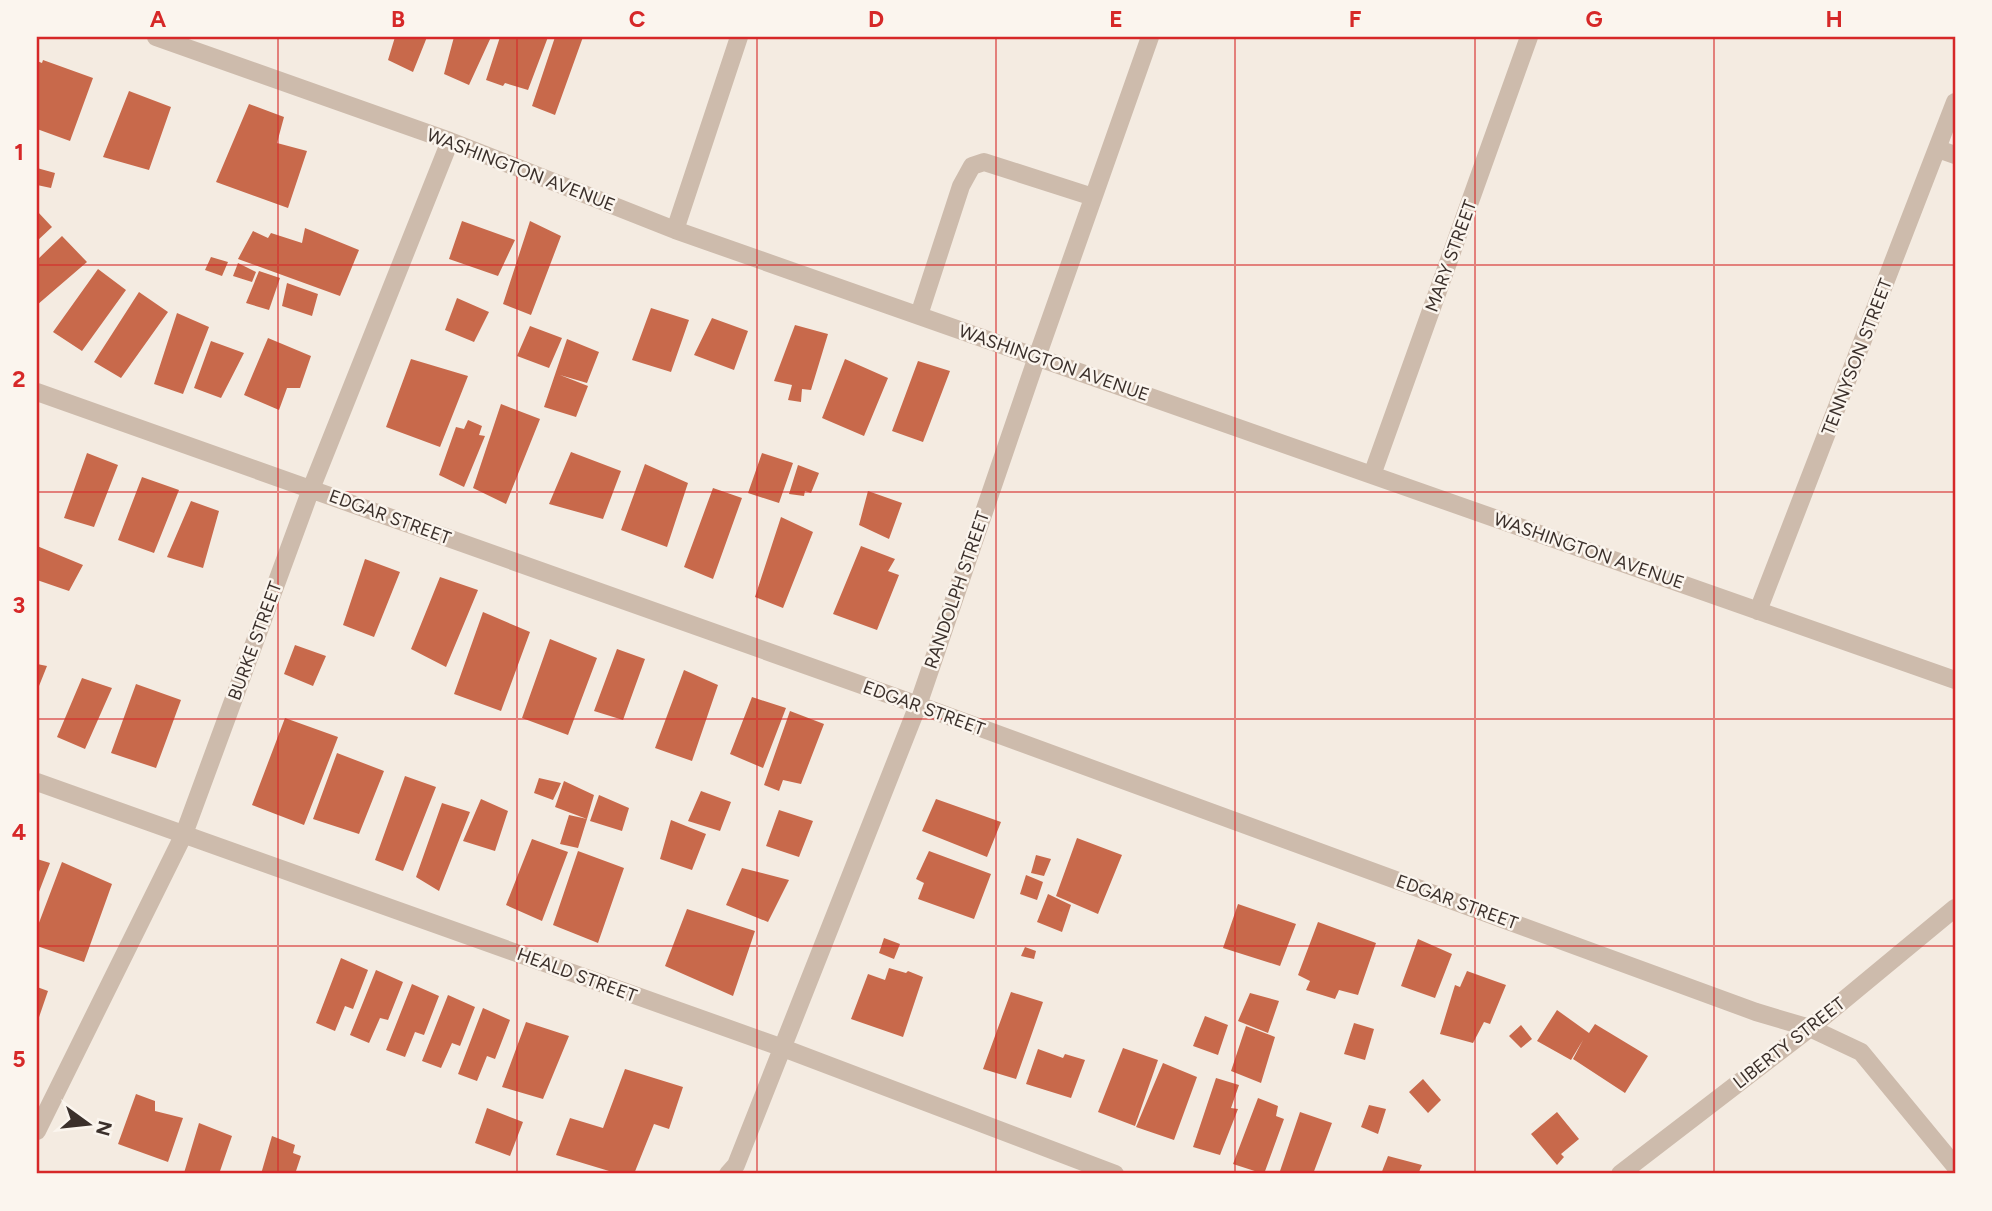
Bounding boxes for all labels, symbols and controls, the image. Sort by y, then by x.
text: A [150,5,167,33]
text: B [391,5,405,33]
text: C [629,5,646,33]
text: D [868,5,884,33]
text: E [1109,5,1123,33]
text: F [1349,5,1362,33]
text: G [1585,5,1603,33]
text: H [1825,5,1843,33]
street label: WASHINGTON AVENUE [424,124,618,216]
text: 1 [14,138,24,166]
street label: MARY STREET [1421,197,1481,315]
street label: TENNYSON STREET [1817,275,1897,439]
street label: WASHINGTON AVENUE [956,320,1152,406]
text: 2 [12,365,26,393]
street label: EDGAR STREET [326,485,454,549]
street label: RANDOLPH STREET [920,508,994,672]
street label: WASHINGTON AVENUE [1491,508,1687,594]
street label: BURKE STREET [223,579,287,703]
text: 3 [13,591,25,619]
street label: EDGAR STREET [860,676,988,740]
text: 4 [12,818,26,846]
street label: EDGAR STREET [1393,870,1521,934]
street label: HEALD STREET [514,943,640,1007]
street label: LIBERTY STREET [1729,992,1849,1093]
text: 5 [12,1045,26,1073]
north arrow [52,1088,122,1158]
text: N [91,1118,117,1138]

